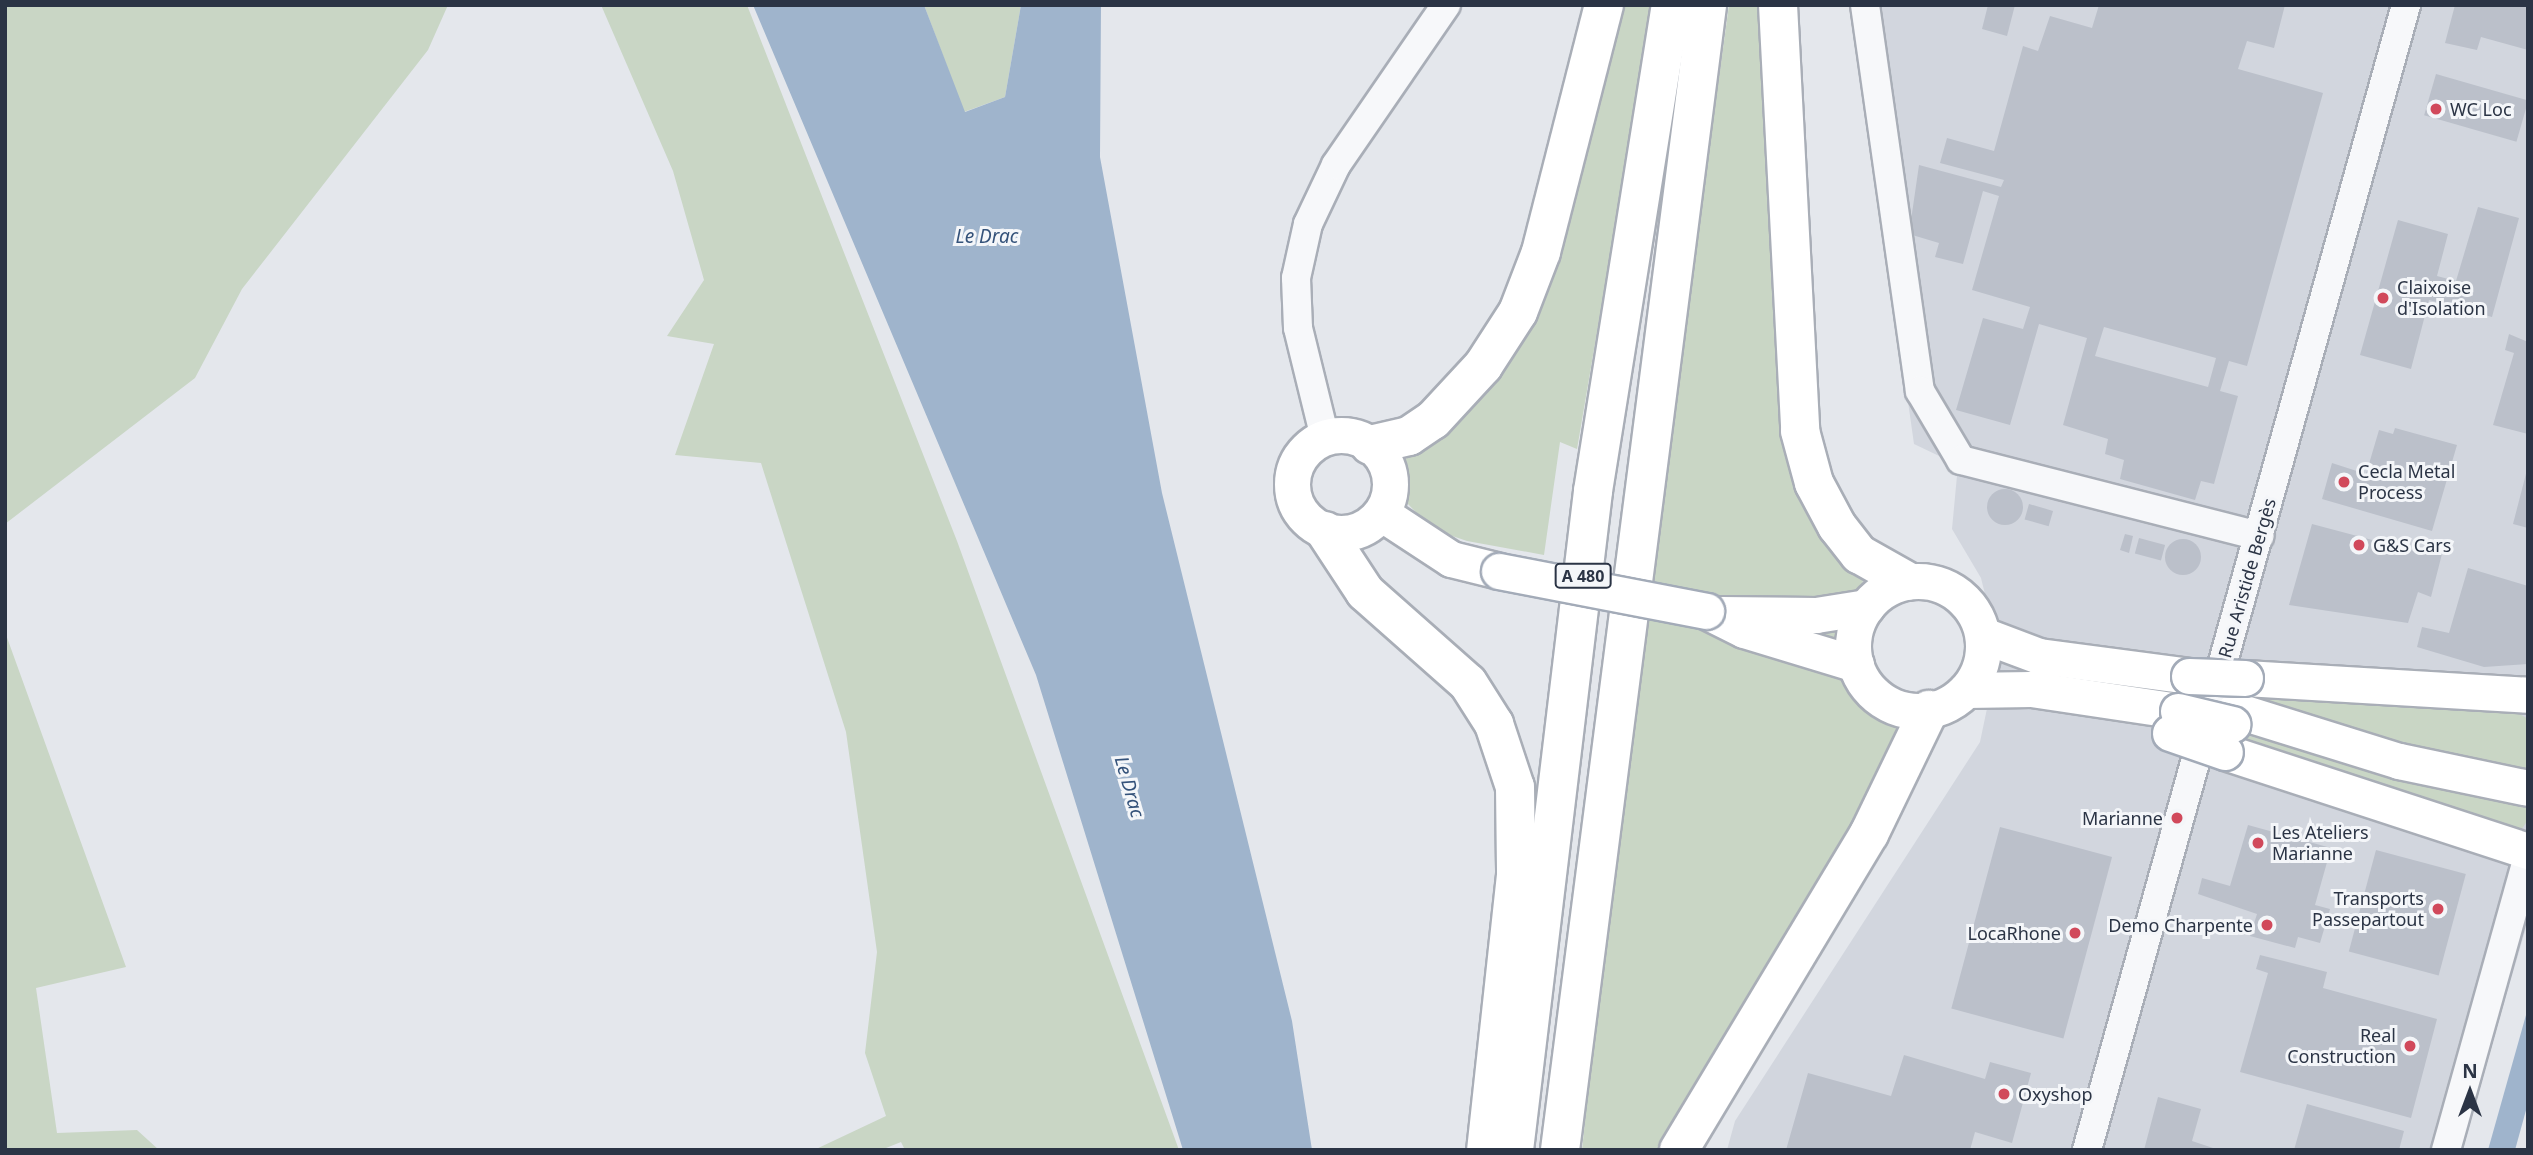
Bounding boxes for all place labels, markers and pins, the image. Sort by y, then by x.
place label: WC Loc [2450,98,2512,120]
marker: WC Loc [2428,101,2444,117]
place label: Claixoise d'Isolation [2397,277,2486,320]
marker: Claixoise d'Isolation [2375,290,2391,306]
place label: Cecla Metal Process [2358,461,2455,504]
marker: Cecla Metal Process [2336,474,2352,490]
place label: G&S Cars [2373,534,2451,556]
marker: G&S Cars [2351,537,2367,553]
place label: Marianne [2082,807,2163,829]
marker: Marianne [2169,810,2185,826]
place label: Les Ateliers Marianne [2272,822,2369,864]
marker: Les Ateliers Marianne [2250,835,2266,851]
place label: Transports Passepartout [2312,888,2424,930]
marker: Transports Passepartout [2430,901,2446,917]
place label: Demo Charpente [2108,914,2253,936]
marker: Demo Charpente [2259,917,2275,933]
place label: LocaRhone [1967,922,2061,944]
marker: LocaRhone [2067,925,2083,941]
place label: Real Construction [2287,1025,2396,1068]
marker: Real Construction [2402,1038,2418,1054]
place label: Oxyshop [2018,1083,2092,1105]
marker: Oxyshop [1996,1086,2012,1102]

